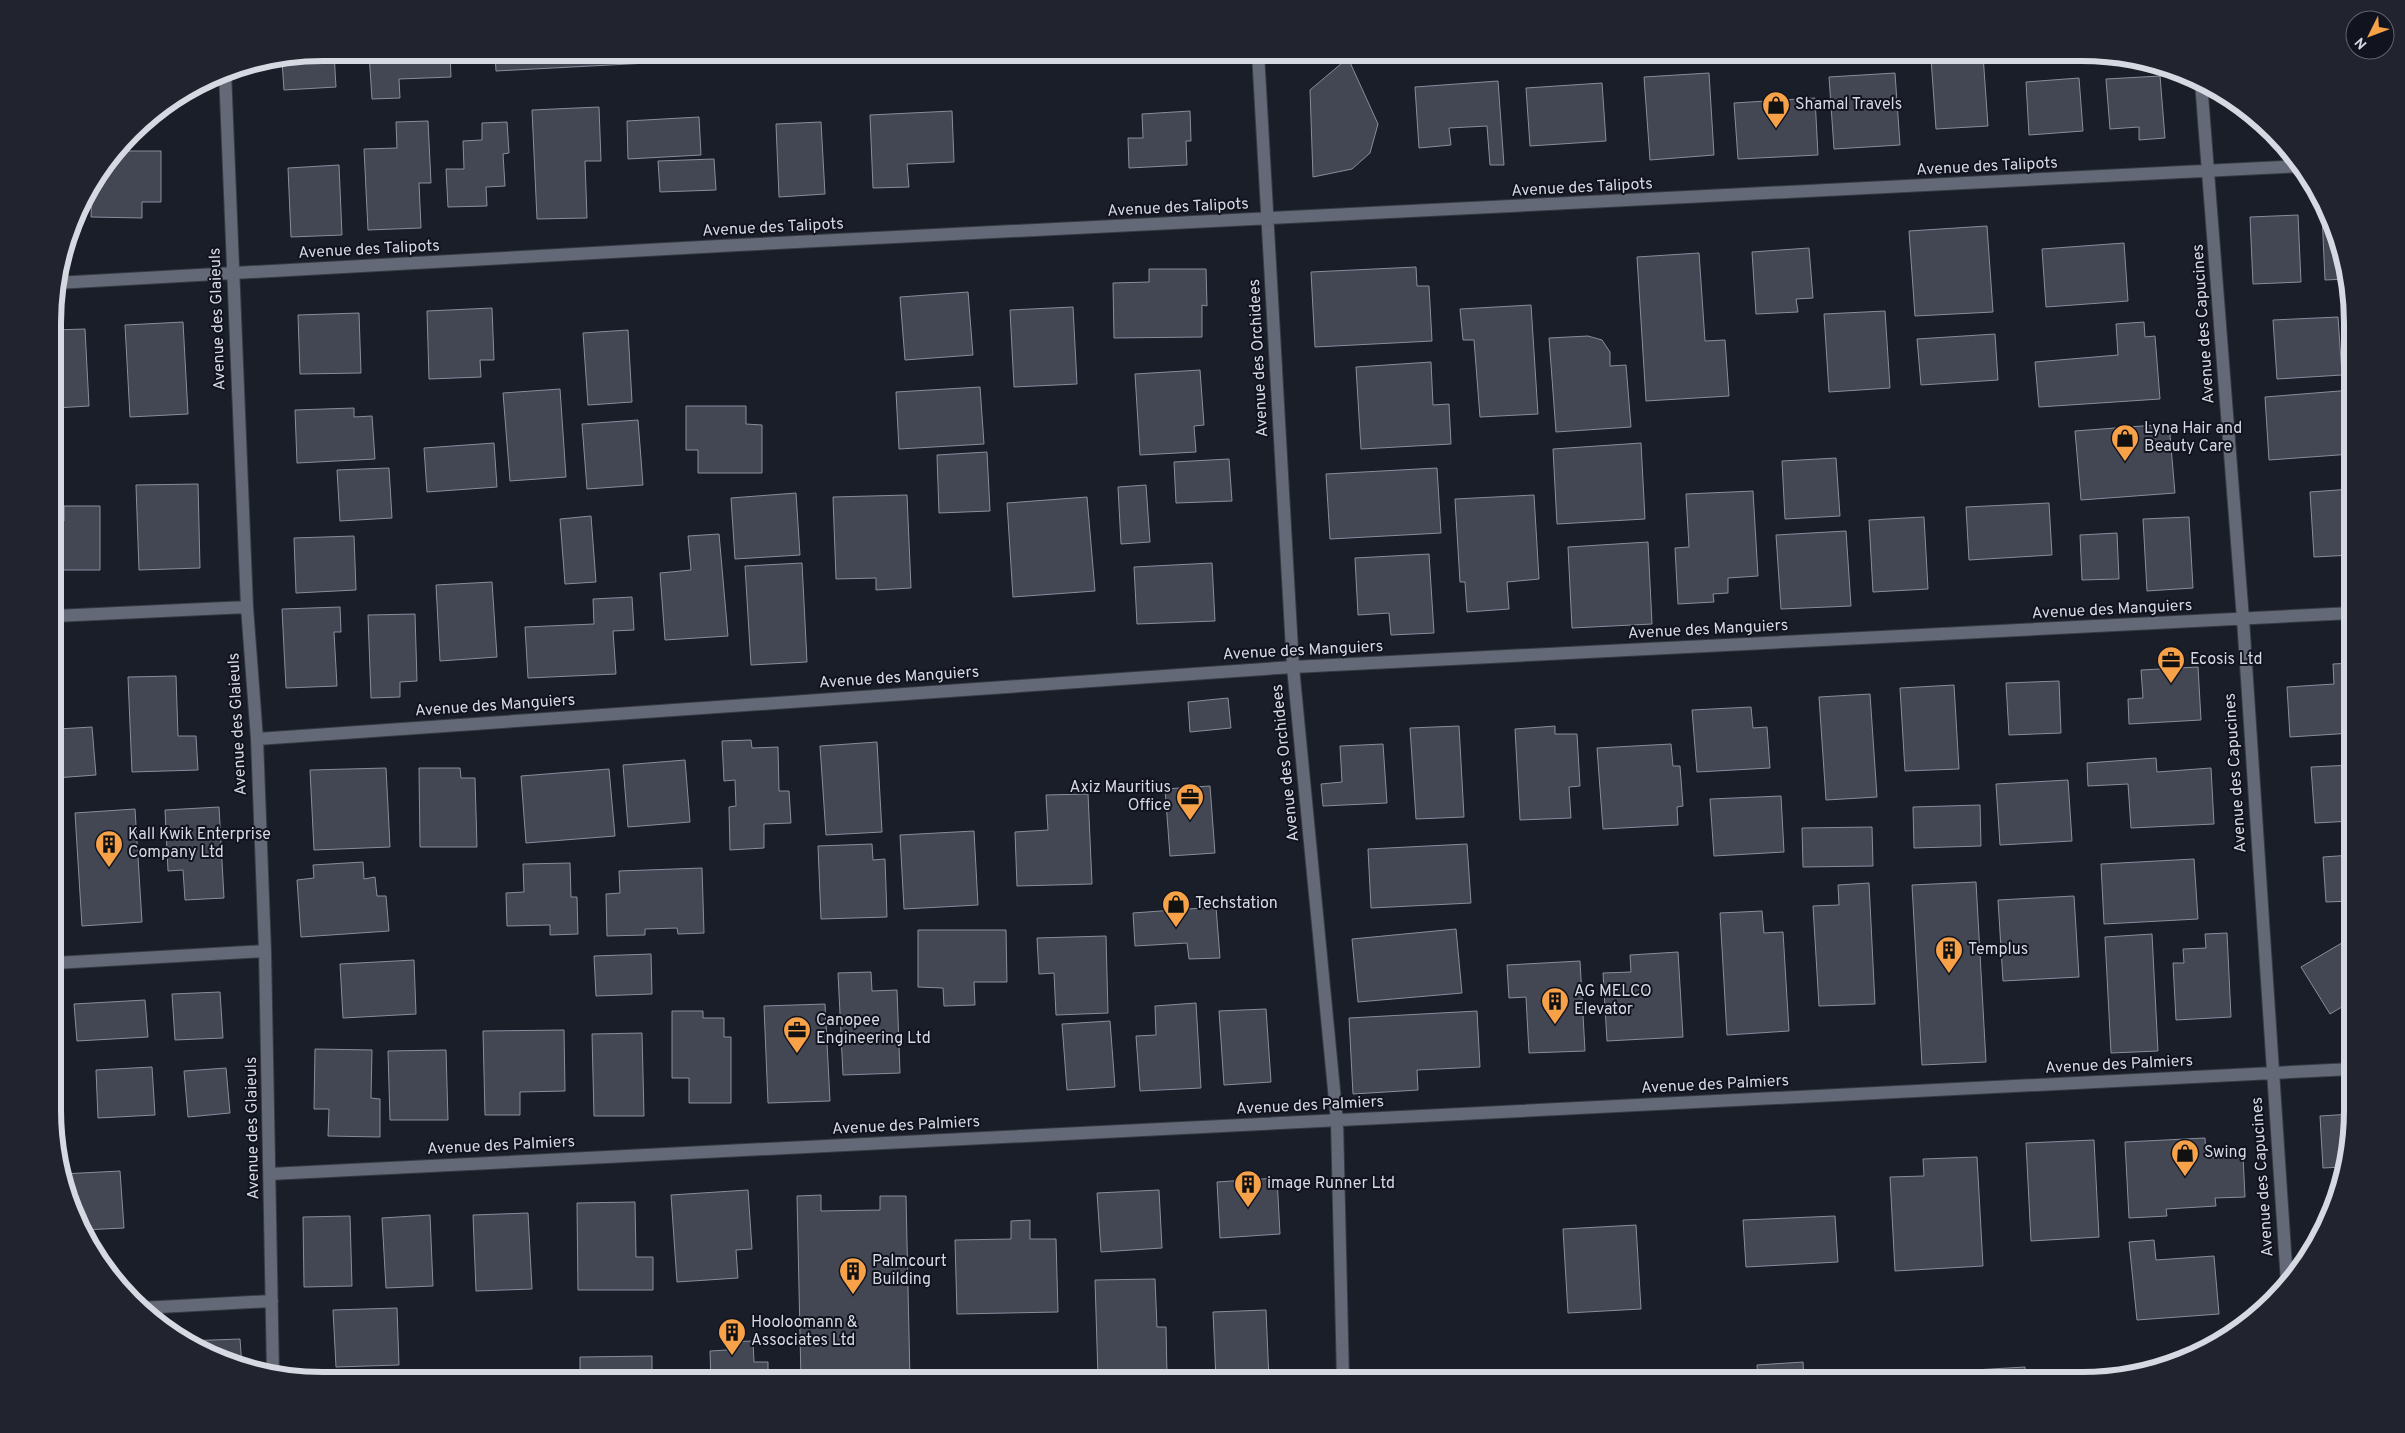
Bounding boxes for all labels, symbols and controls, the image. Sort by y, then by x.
north arrow [2345,10,2395,60]
text: N [2352,33,2371,52]
shop icon: Shamal Travels [1761,90,1791,129]
place label: Shamal Travels [1795,95,1902,115]
street label: Avenue des Talipots [1916,153,2058,181]
street label: Avenue des Talipots [1511,174,1653,202]
street label: Avenue des Talipots [1107,194,1249,222]
street label: Avenue des Talipots [702,214,844,242]
street label: Avenue des Talipots [298,236,440,264]
street label: Avenue des Capucines [2188,243,2220,405]
street label: Avenue des Glaieuls [206,247,230,391]
street label: Avenue des Orchidees [1245,278,1273,438]
place label: Lyna Hair and Beauty Care [2144,419,2242,457]
shop icon: Lyna Hair and Beauty Care [2110,423,2140,462]
street label: Avenue des Manguiers [2031,596,2193,624]
street label: Avenue des Manguiers [1627,616,1789,644]
street label: Avenue des Manguiers [1222,637,1384,665]
office icon: Ecosis Ltd [2156,645,2186,684]
place label: Ecosis Ltd [2190,650,2262,670]
street label: Avenue des Glaieuls [224,652,252,796]
street label: Avenue des Manguiers [818,662,980,694]
street label: Avenue des Orchidees [1268,683,1304,843]
street label: Avenue des Manguiers [414,690,576,722]
street label: Avenue des Capucines [2220,692,2252,854]
place label: Axiz Mauritius Office [1070,778,1171,816]
office icon: Axiz Mauritius Office [1175,782,1205,821]
place label: Kall Kwik Enterprise Company Ltd [128,825,271,863]
building icon: Kall Kwik Enterprise Company Ltd [94,829,124,868]
shop icon: Techstation [1161,889,1191,928]
place label: Techstation [1195,894,1278,914]
building icon: Templus [1934,935,1964,974]
place label: Templus [1968,940,2028,960]
place label: AG MELCO Elevator [1574,982,1652,1020]
building icon: AG MELCO Elevator [1540,986,1570,1025]
place label: Canopee Engineering Ltd [816,1011,931,1049]
office icon: Canopee Engineering Ltd [782,1015,812,1054]
street label: Avenue des Palmiers [2044,1051,2194,1079]
street label: Avenue des Glaieuls [242,1056,264,1200]
street label: Avenue des Palmiers [1640,1071,1790,1099]
street label: Avenue des Palmiers [1235,1092,1385,1120]
street label: Avenue des Capucines [2247,1096,2279,1258]
street label: Avenue des Palmiers [831,1112,981,1140]
street label: Avenue des Palmiers [426,1132,576,1160]
shop icon: Swing [2170,1138,2200,1177]
place label: Swing [2204,1143,2247,1163]
building icon: image Runner Ltd [1233,1169,1263,1208]
place label: image Runner Ltd [1267,1174,1395,1194]
place label: Palmcourt Building [872,1252,947,1290]
building icon: Palmcourt Building [838,1256,868,1295]
place label: Hooloomann & Associates Ltd [751,1313,858,1351]
building icon: Hooloomann & Associates Ltd [717,1317,747,1356]

